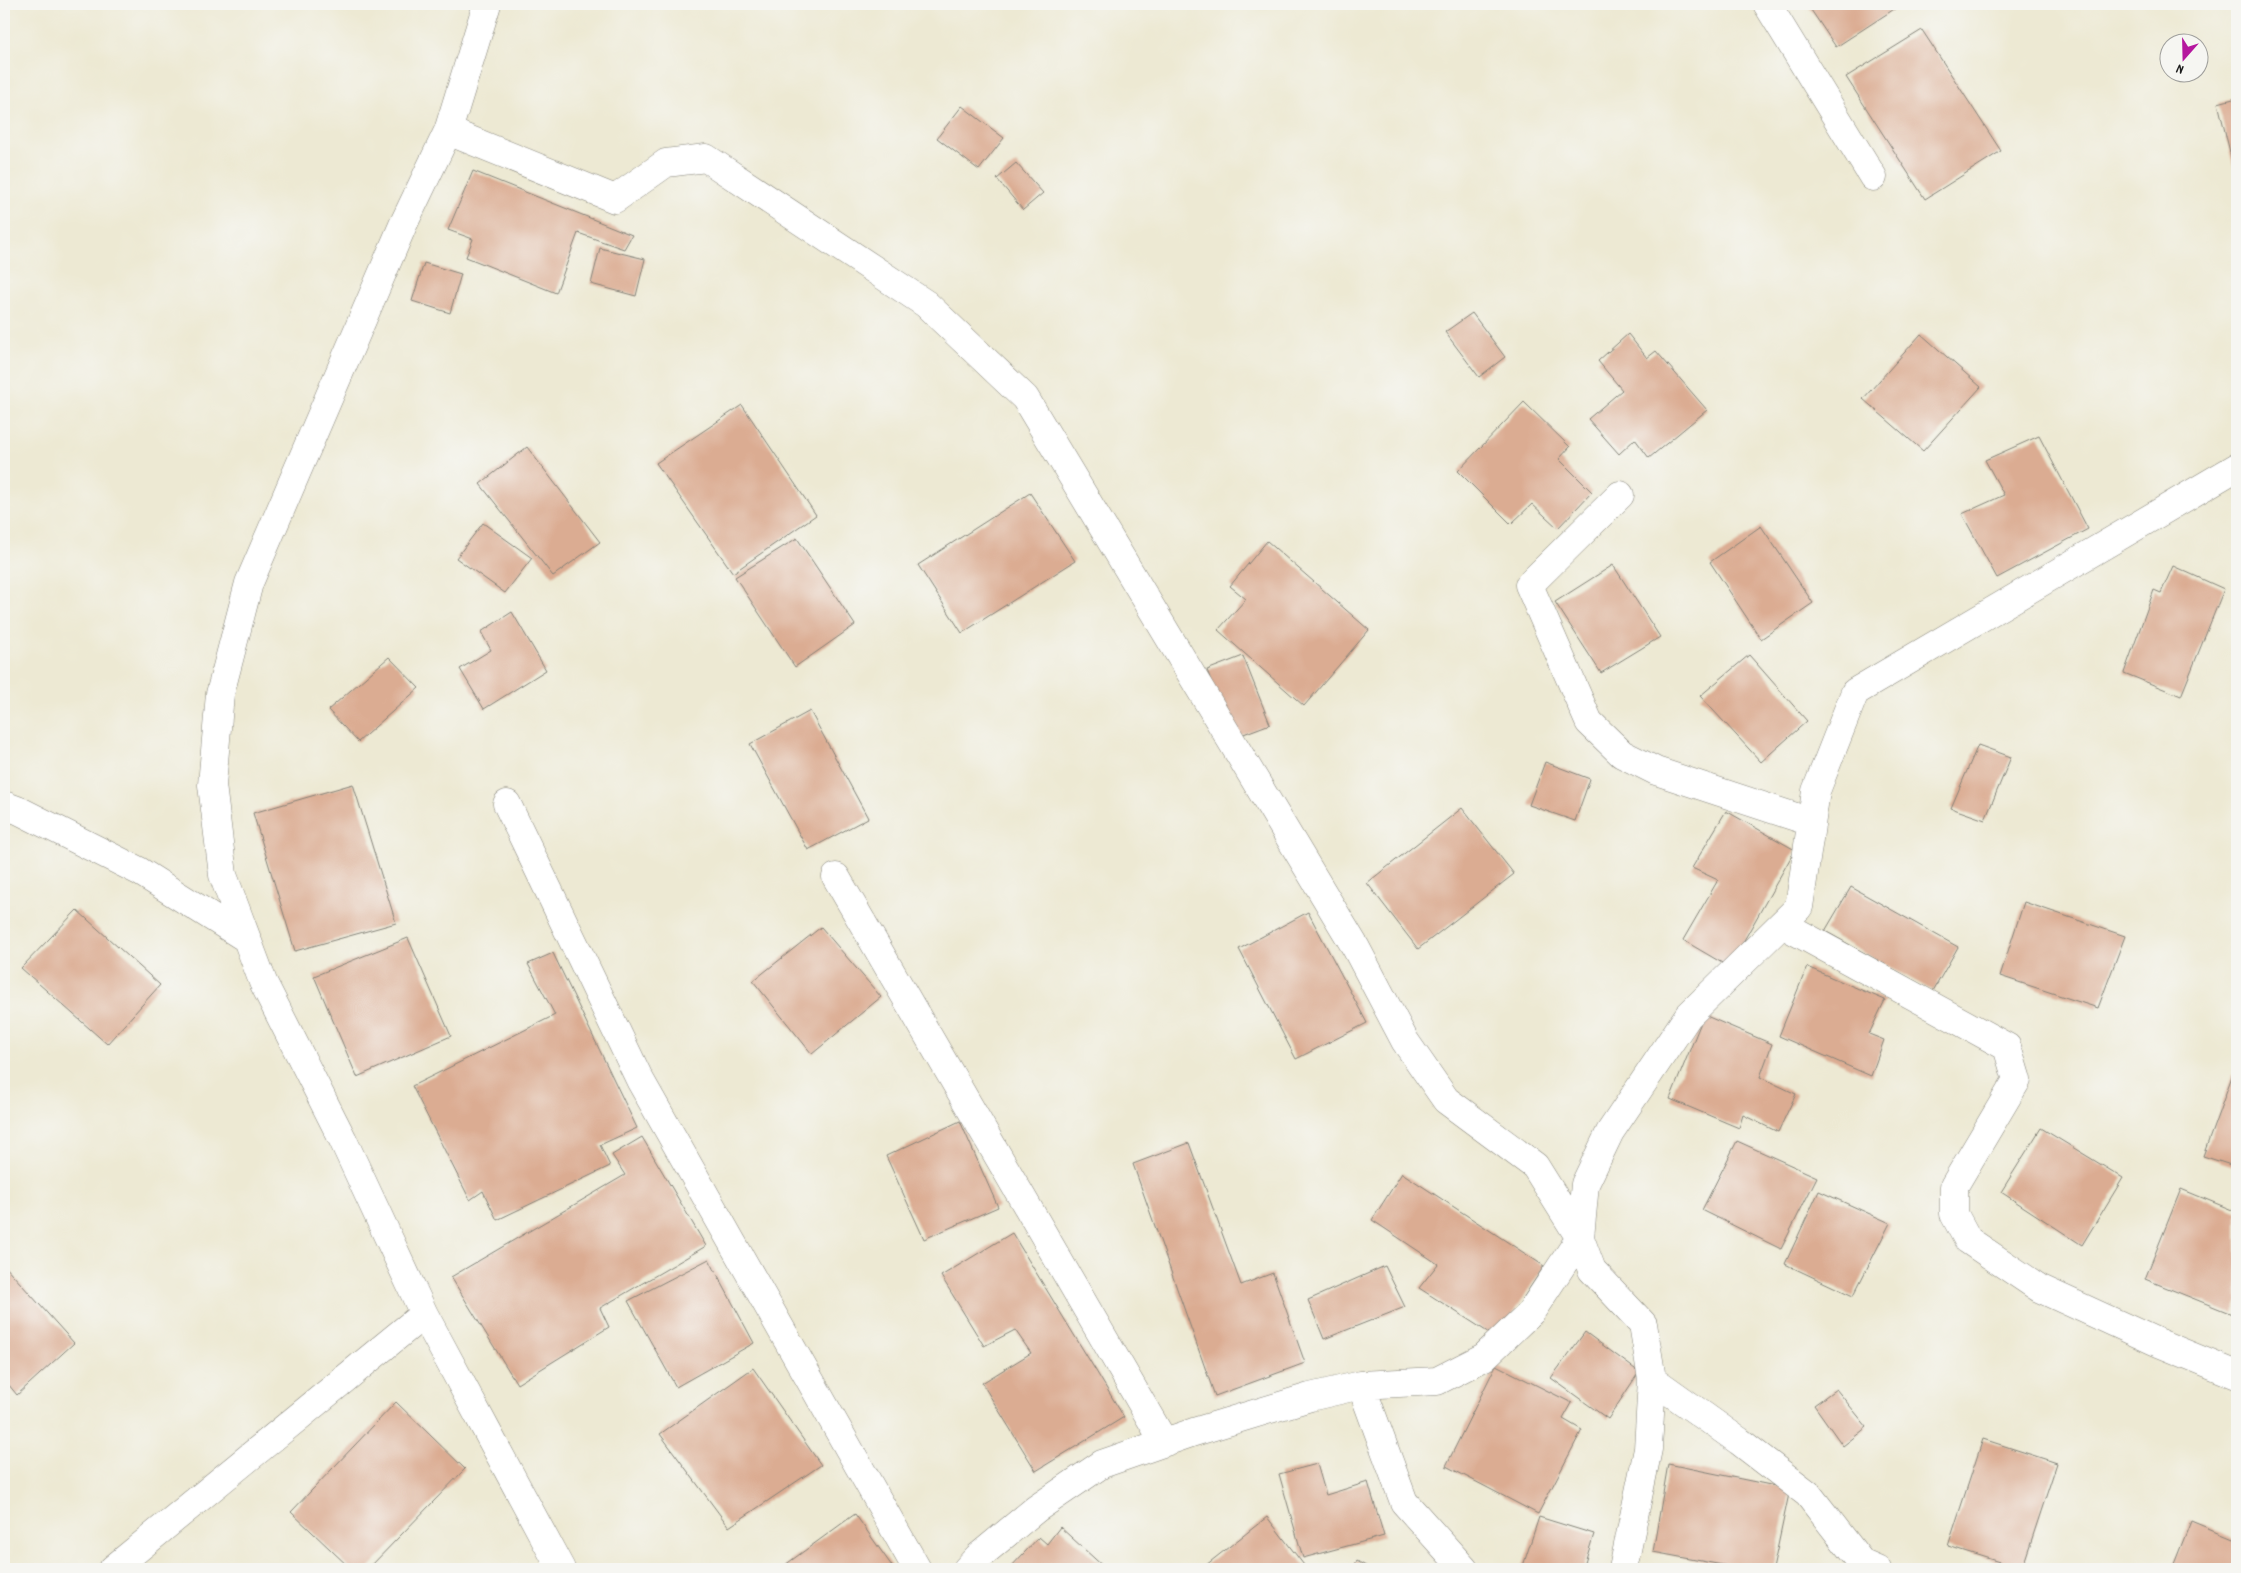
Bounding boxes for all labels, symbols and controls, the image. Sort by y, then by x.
north arrow [2158,32,2208,82]
text: N [2173,58,2187,79]

